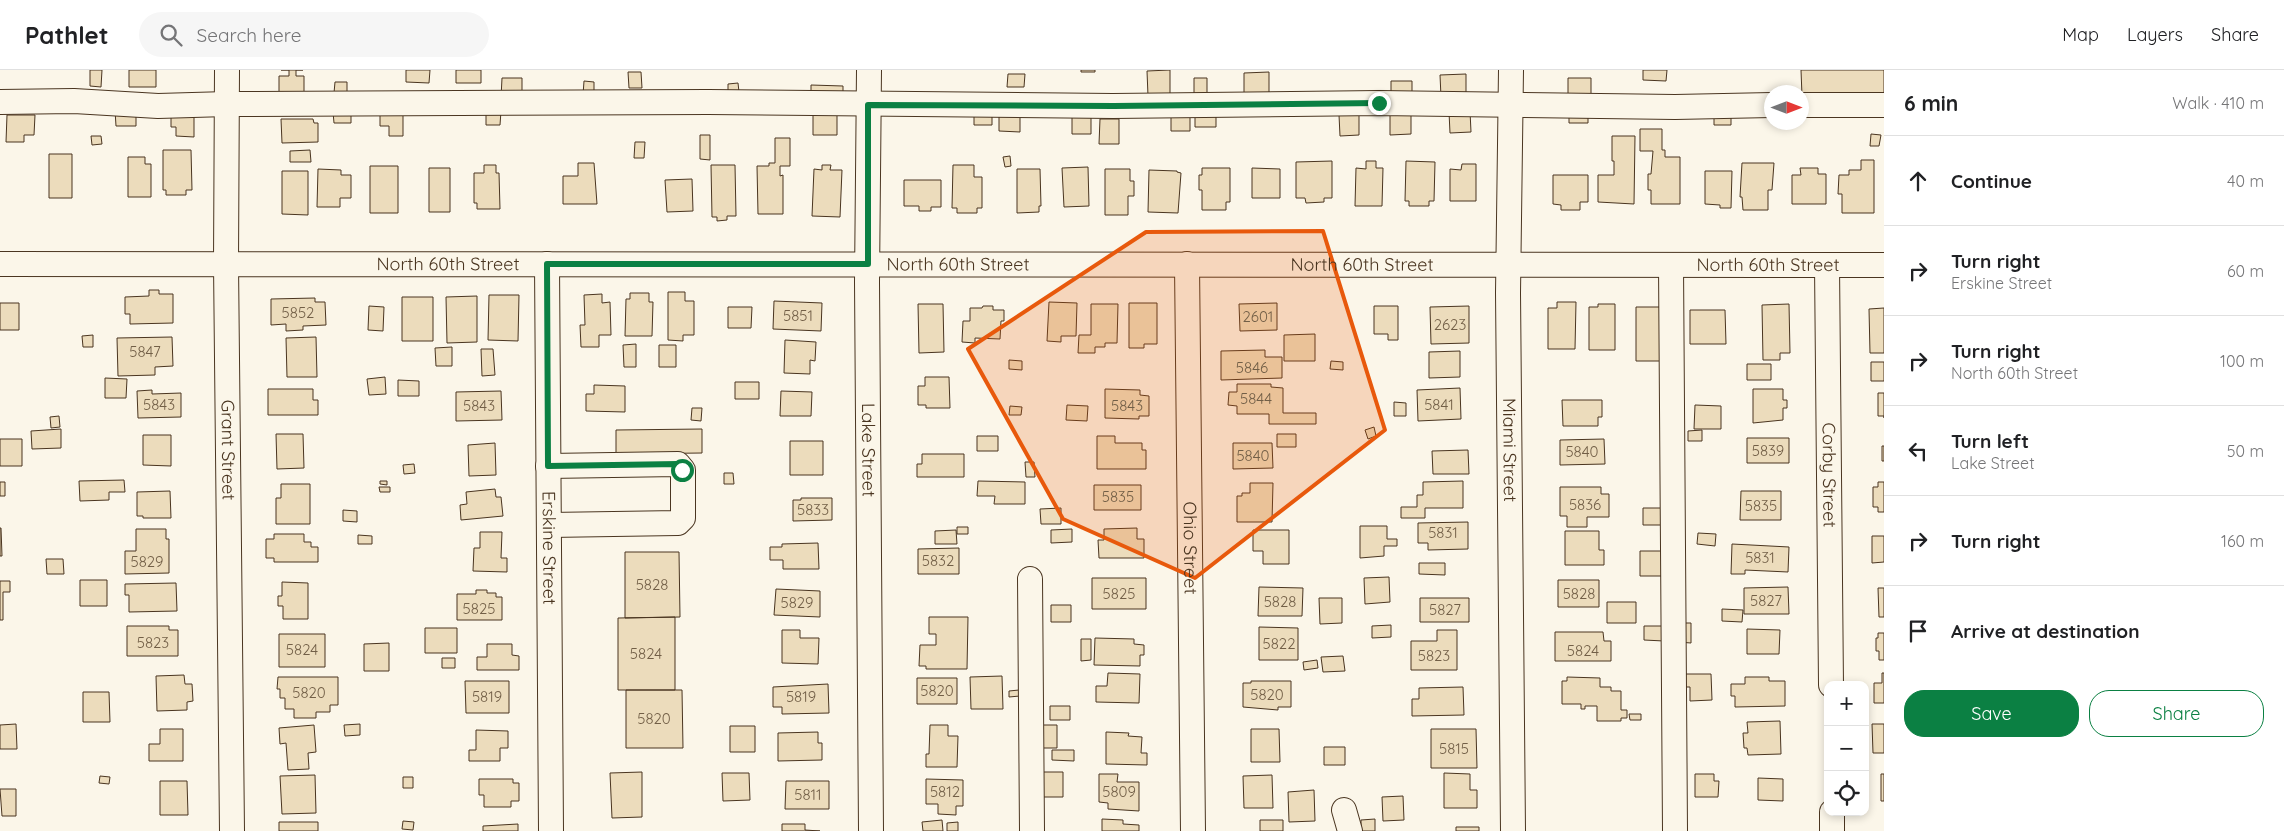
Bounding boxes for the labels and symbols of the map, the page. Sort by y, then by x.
north arrow [1764,85,1809,130]
route end [1368,92,1391,115]
street label: North 60th Street [376,252,520,275]
street label: North 60th Street [886,252,1030,276]
street label: North 60th Street [1290,253,1434,276]
street label: North 60th Street [1696,253,1840,276]
house number: 5852 [282,303,314,322]
house number: 5851 [783,306,813,325]
house number: 2601 [1243,307,1273,326]
house number: 2623 [1434,315,1466,334]
house number: 5847 [129,342,161,361]
house number: 5846 [1236,358,1268,377]
house number: 5844 [1240,389,1272,408]
house number: 5843 [143,395,175,414]
house number: 5841 [1424,395,1454,414]
house number: 5843 [463,396,495,415]
house number: 5843 [1111,396,1143,415]
street label: Miami Street [1498,398,1522,502]
street label: Grant Street [216,399,241,501]
street label: Lake Street [857,403,881,497]
street label: Corby Street [1818,422,1841,528]
house number: 5839 [1752,441,1784,460]
house number: 5840 [1565,442,1599,461]
house number: 5840 [1236,446,1270,465]
route start [671,459,694,482]
house number: 5835 [1102,487,1134,506]
street label: Erskine Street [538,491,561,605]
house number: 5836 [1569,495,1601,514]
house number: 5835 [1745,496,1777,515]
house number: 5833 [797,500,829,519]
street label: Ohio Street [1179,501,1202,595]
house number: 5831 [1428,523,1458,542]
house number: 5831 [1745,548,1775,567]
house number: 5832 [922,551,954,570]
house number: 5829 [131,552,163,571]
house number: 5828 [636,575,668,594]
house number: 5825 [1103,584,1135,603]
house number: 5828 [1563,584,1595,603]
house number: 5827 [1750,591,1782,610]
house number: 5828 [1264,592,1296,611]
house number: 5829 [781,593,813,612]
house number: 5825 [463,599,495,618]
house number: 5827 [1429,600,1461,619]
house number: 5823 [137,633,169,652]
house number: 5822 [1263,634,1295,653]
house number: 5824 [286,640,318,659]
house number: 5824 [1567,641,1599,660]
house number: 5824 [630,644,662,663]
house number: 5823 [1418,646,1450,665]
house number: 5820 [920,681,954,700]
house number: 5820 [292,683,326,702]
house number: 5820 [1250,685,1284,704]
house number: 5819 [472,687,502,706]
house number: 5819 [786,687,816,706]
house number: 5820 [637,709,671,728]
house number: 5815 [1439,739,1469,758]
house number: 5812 [930,782,960,801]
house number: 5809 [1102,782,1136,801]
house number: 5811 [794,785,822,804]

